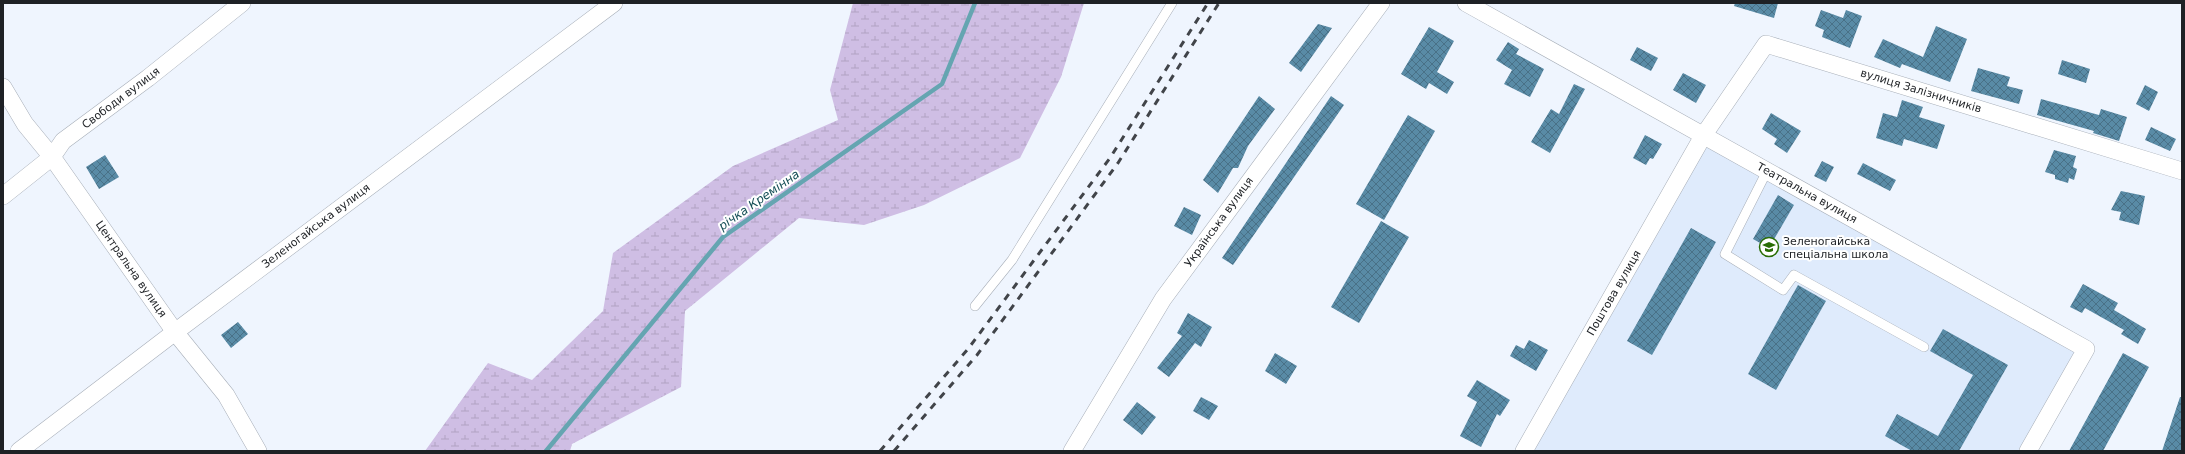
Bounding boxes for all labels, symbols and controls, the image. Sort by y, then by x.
street label: Свободи вулиця [80,65,162,131]
street label: вулиця Залізничників [1859,66,1983,116]
street label: Театральна вулиця [1754,160,1859,226]
water label: річка Кремінна [715,167,802,234]
street label: Українська вулиця [1182,174,1256,270]
street label: Зеленогайська вулиця [259,181,373,271]
street label: Центральна вулиця [93,218,169,320]
place label: Зеленогайська спеціальна школа [1783,235,1888,261]
school or university icon: Зеленогайська спеціальна школа [1758,236,1780,258]
street label: Поштова вулиця [1584,248,1644,338]

